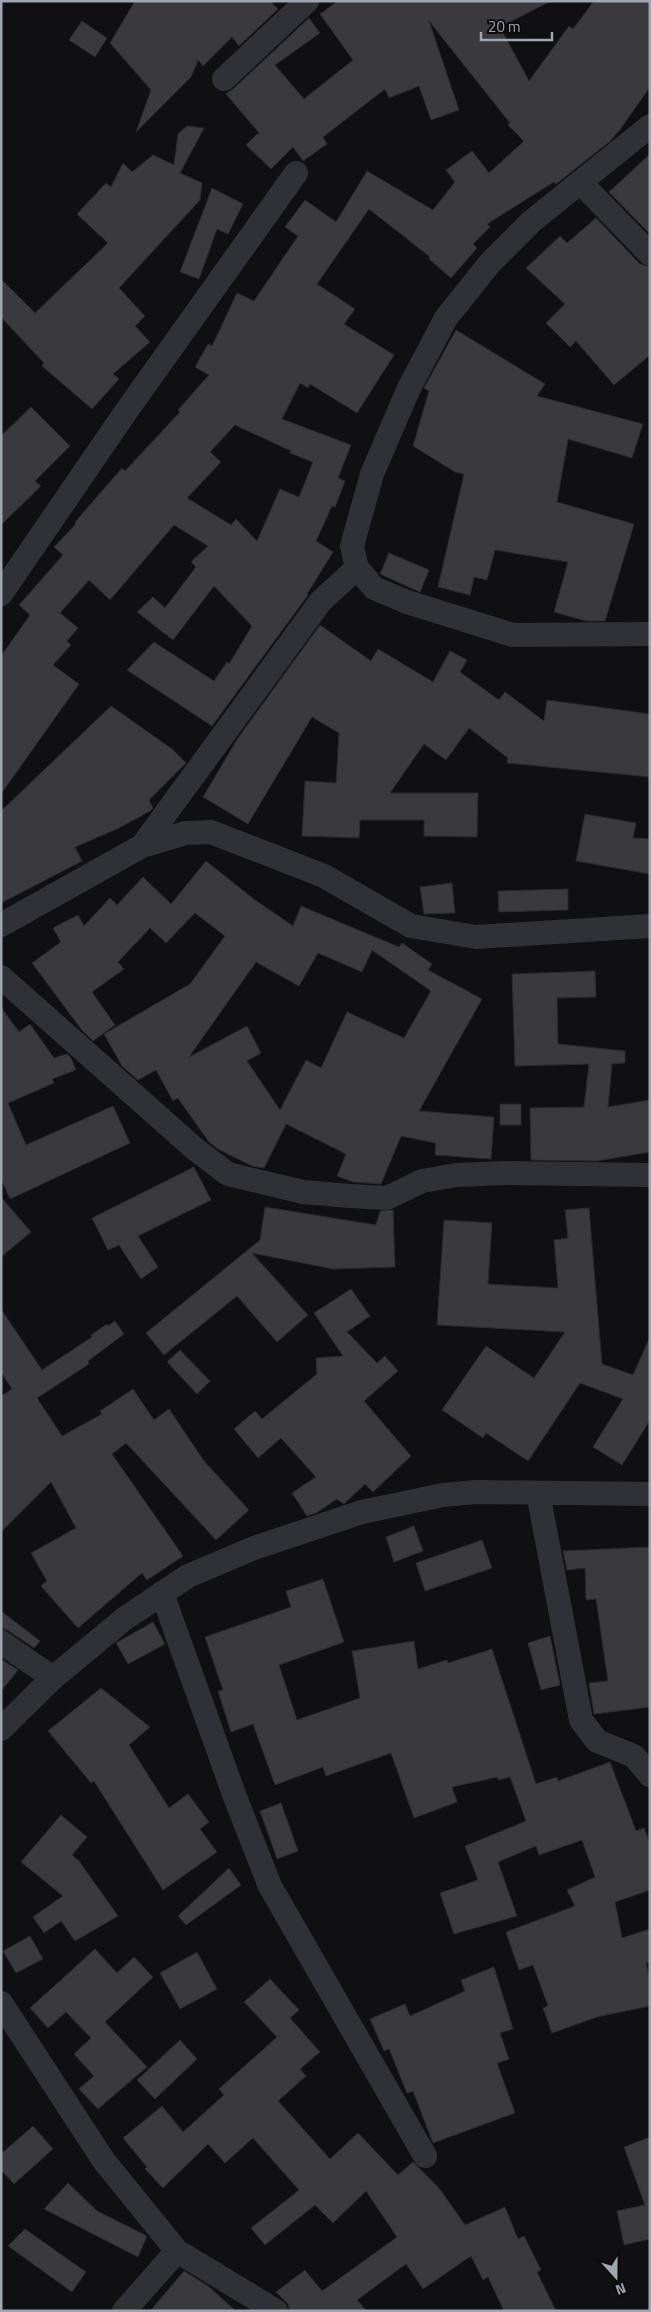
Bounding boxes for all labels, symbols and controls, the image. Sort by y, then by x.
scale bar [481,10,552,42]
text: 20 m [488,15,521,38]
north arrow [591,2252,641,2302]
text: N [613,2278,629,2301]

